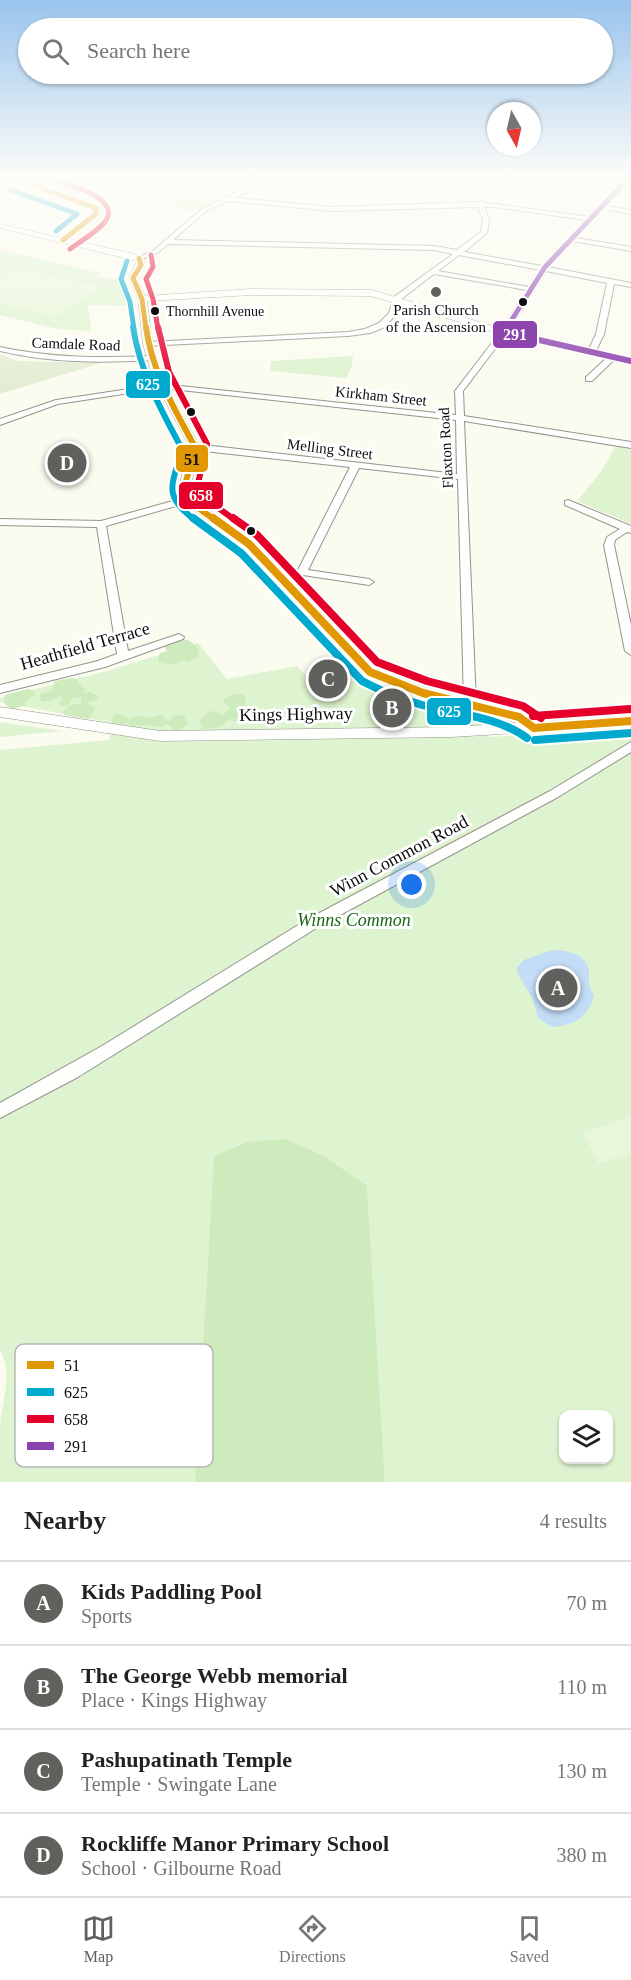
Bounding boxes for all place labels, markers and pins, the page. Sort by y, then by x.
marker: Parish Church of the Ascension [429,285,443,299]
unlabelled marker [517,296,529,308]
place label: Parish Church of the Ascension [386,302,486,335]
place label: Thornhill Avenue [166,304,264,319]
marker: Thornhill Avenue [149,305,161,317]
unlabelled marker [185,406,197,418]
pin: D [48,440,86,486]
unlabelled marker [245,525,257,537]
pin: C [308,656,348,702]
pin: B [372,686,412,730]
pin: A [538,966,578,1010]

